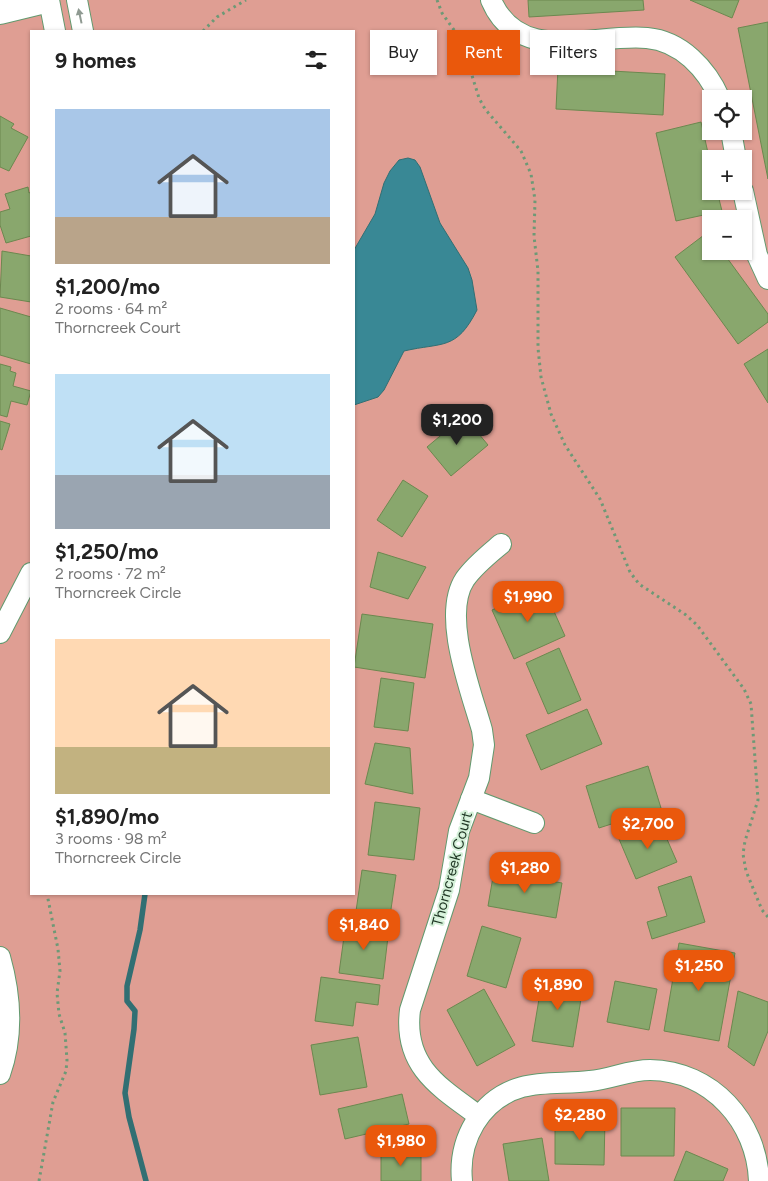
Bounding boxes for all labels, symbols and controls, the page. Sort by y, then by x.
one-way arrow [76,8,84,23]
chip: Buy [370,30,437,75]
chip: Rent [447,30,520,75]
chip: Filters [530,30,615,75]
icon: filters [302,46,330,74]
text: 9 homes [55,48,136,73]
map controls [702,90,752,260]
button: locate [702,90,752,140]
icon: home [148,141,238,231]
button: + [702,150,752,200]
button: − [702,210,752,260]
text: $1,200/mo [55,274,160,299]
text: 2 rooms · 64 m² [55,299,167,318]
text: Thorncreek Court [55,318,181,337]
pin: $1,200 [416,404,498,446]
icon: home [148,406,238,496]
text: $1,200 [432,410,482,429]
text: $1,250/mo [55,539,158,564]
text: 2 rooms · 72 m² [55,564,166,583]
pin: $1,990 [487,580,569,623]
text: Thorncreek Circle [55,583,181,602]
text: $1,990 [504,587,552,606]
icon: home [148,671,238,761]
text: $1,890/mo [55,804,159,829]
pin: $2,700 [607,808,689,850]
street label: Thorncreek Court [428,809,476,928]
text: $2,700 [622,814,674,833]
text: 3 rooms · 98 m² [55,829,167,848]
text: Thorncreek Circle [55,848,181,867]
pin: $1,280 [484,852,566,894]
text: $1,280 [500,858,550,877]
pin: $1,840 [323,908,405,951]
text: $1,840 [339,915,389,934]
pin: $1,250 [658,950,740,992]
text: $1,250 [675,956,723,975]
pin: $1,890 [517,968,599,1011]
text: $1,890 [533,975,583,994]
pin: $2,280 [539,1098,621,1141]
text: $2,280 [554,1105,606,1124]
pin: $1,980 [360,1124,442,1167]
text: $1,980 [376,1131,426,1150]

